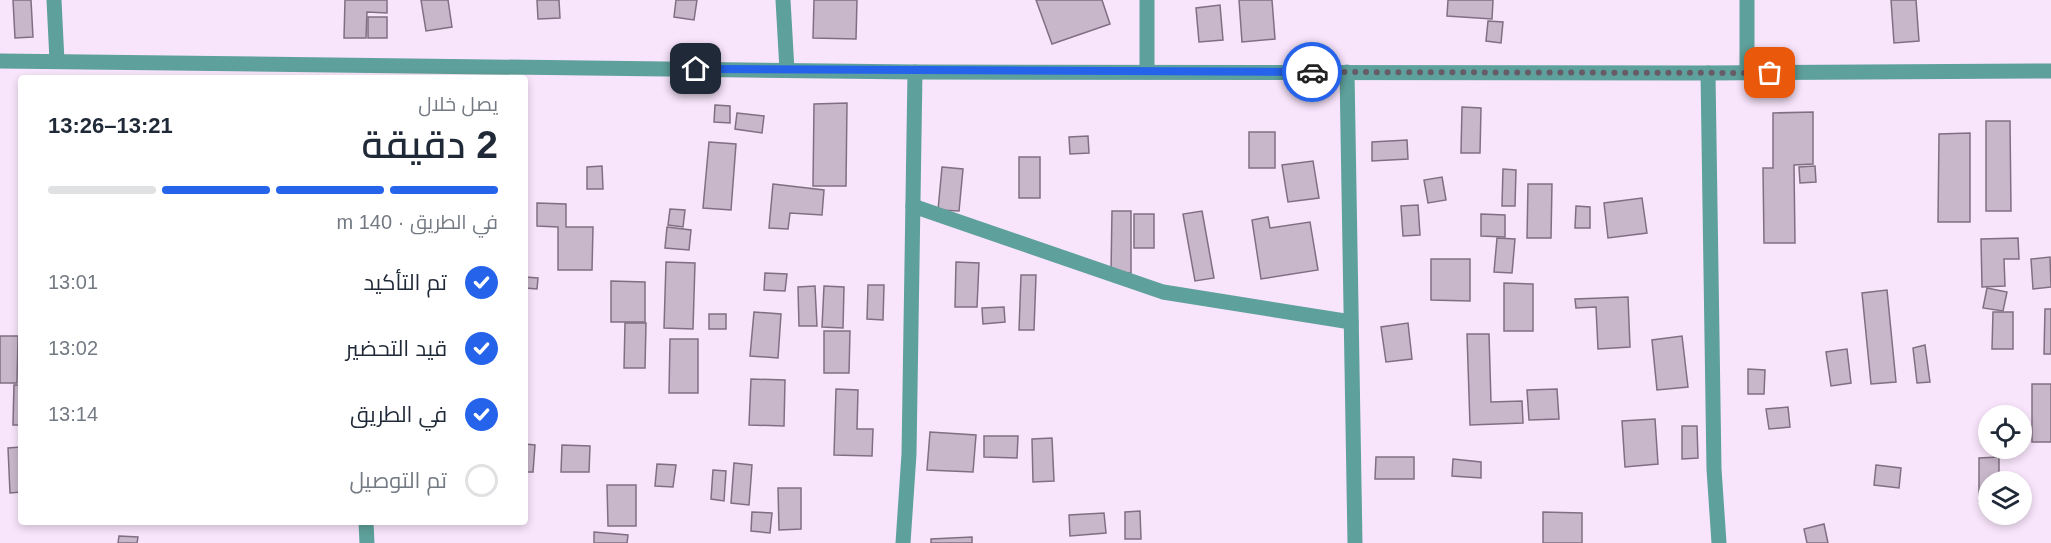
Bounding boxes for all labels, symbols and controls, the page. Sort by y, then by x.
courier [1282,42,1342,102]
pin [670,43,721,94]
pin [1744,47,1795,98]
icon: home [679,52,712,85]
icon: car [1296,56,1329,89]
icon: bag [1753,56,1786,89]
text: يصل خلال [418,93,498,115]
text: 13:21–13:26 [48,113,173,138]
text: 2 دقيقة [362,123,498,166]
text: في الطريق · 140 m [337,211,498,233]
icon: check [465,266,498,299]
text: تم التأكيد [364,270,447,295]
text: 13:01 [48,271,98,293]
icon: check [465,332,498,365]
text: قيد التحضير [346,336,447,361]
text: 13:02 [48,337,98,359]
icon: check [465,398,498,431]
text: في الطريق [350,402,447,427]
text: 13:14 [48,403,98,425]
map controls [1978,405,2032,525]
button: locate [1978,405,2032,459]
text: تم التوصيل [349,468,447,493]
button: layers [1978,471,2032,525]

